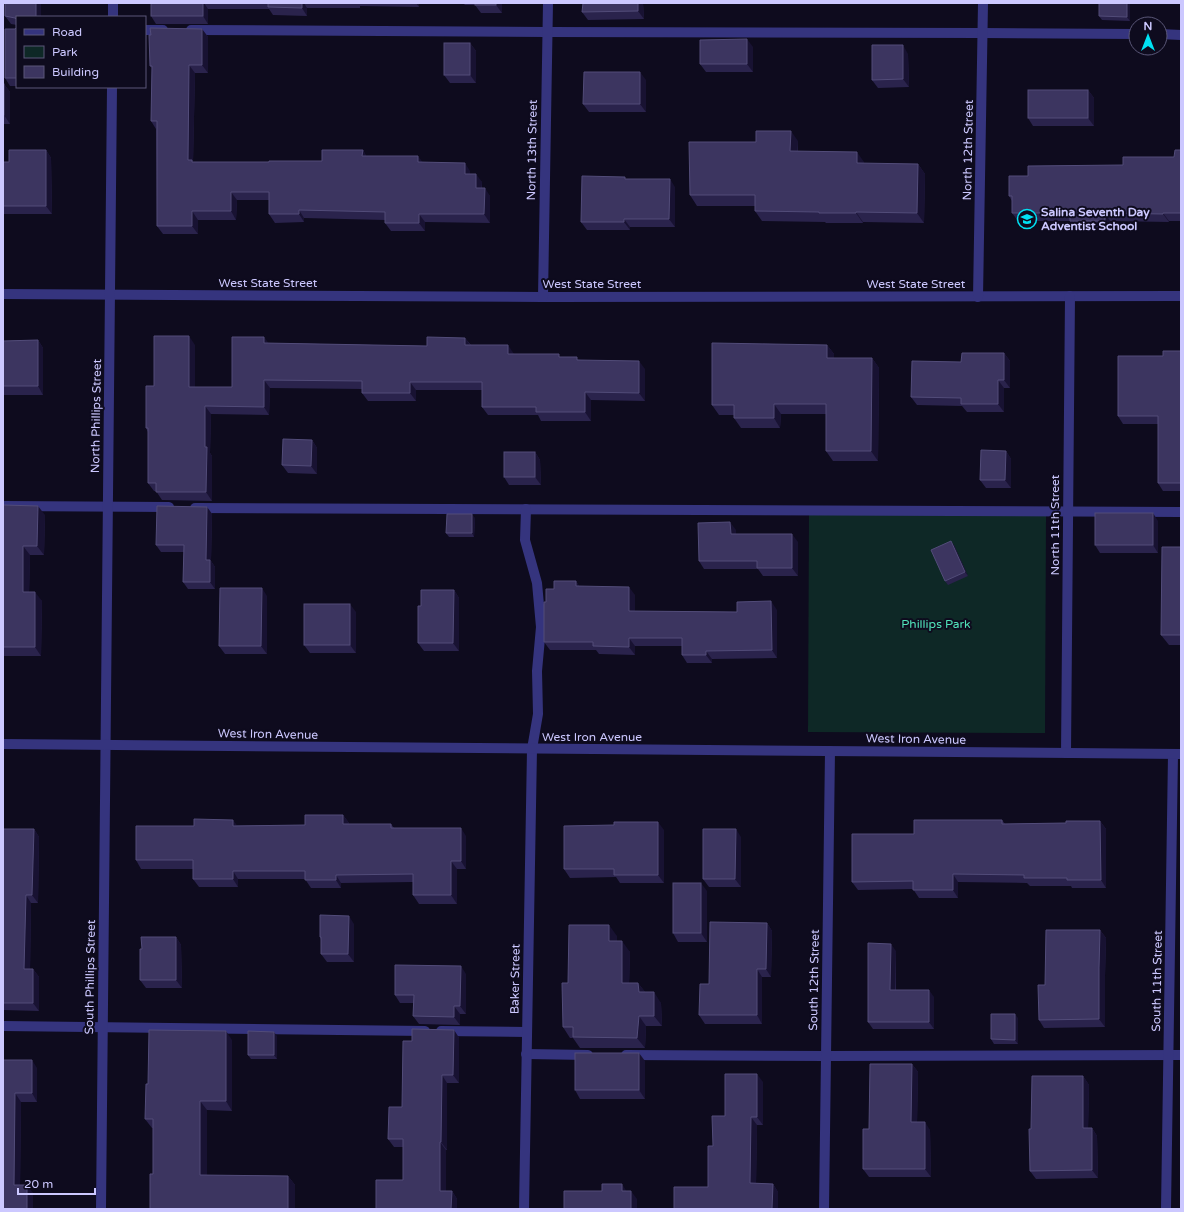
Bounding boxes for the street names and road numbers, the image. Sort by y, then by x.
street label: North 13th Street [524,99,540,200]
street label: North 12th Street [960,99,976,200]
street label: West State Street [219,276,318,290]
street label: West State Street [543,277,642,291]
street label: West State Street [867,277,966,291]
street label: North Phillips Street [88,358,104,473]
street label: North 11th Street [1048,474,1062,575]
street label: West Iron Avenue [218,726,318,742]
street label: West Iron Avenue [542,730,642,744]
street label: West Iron Avenue [866,731,966,747]
street label: South Phillips Street [82,919,98,1035]
street label: South 12th Street [806,929,822,1031]
street label: South 11th Street [1149,930,1165,1032]
street label: Baker Street [507,943,523,1014]

